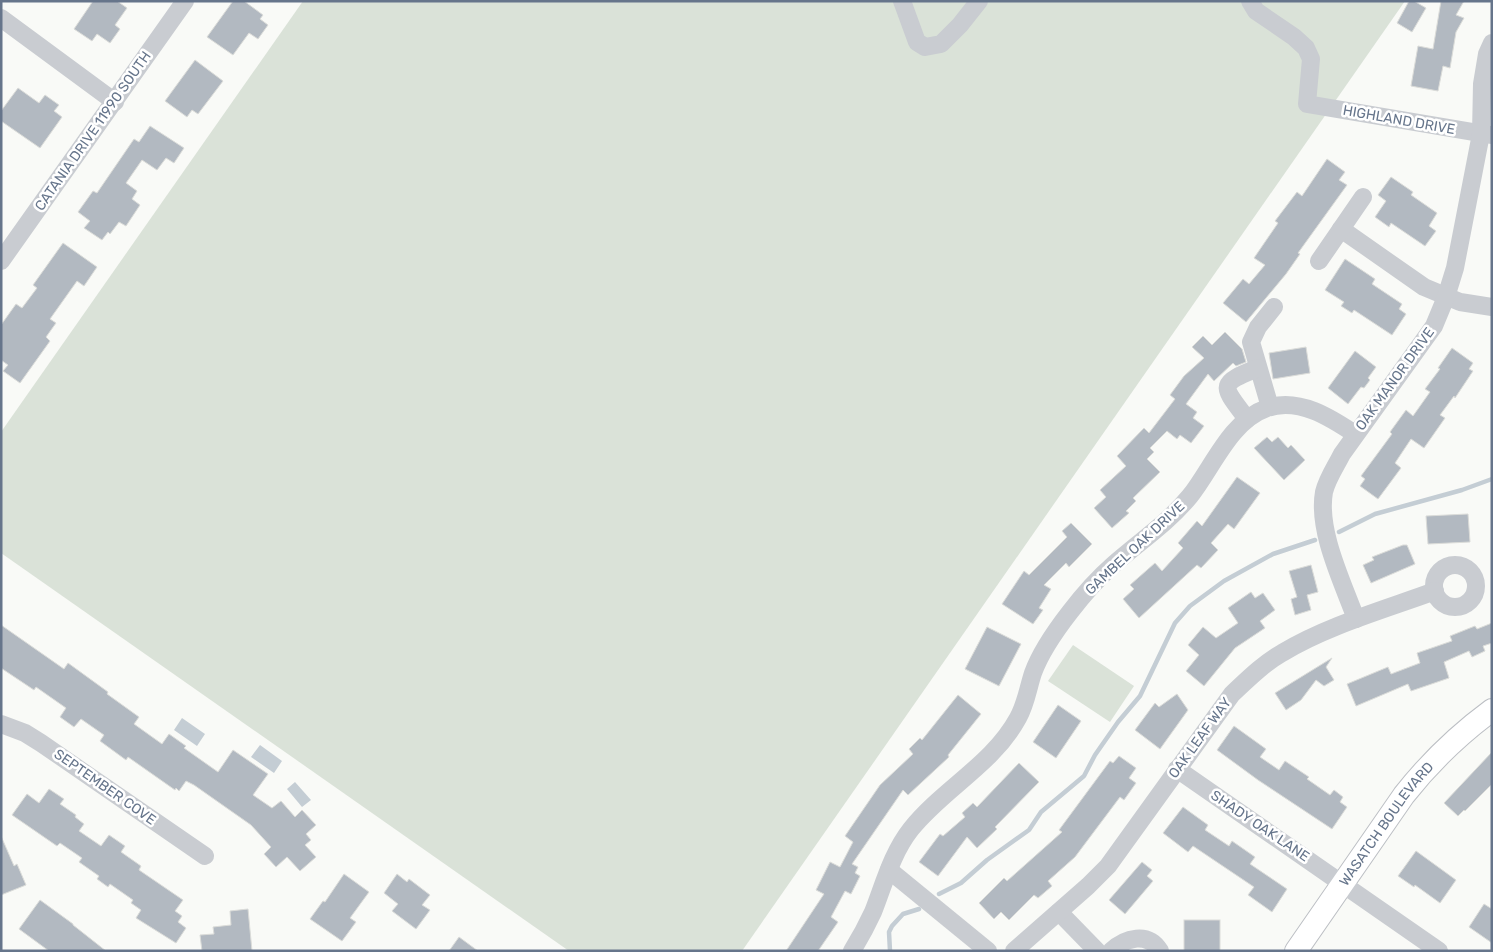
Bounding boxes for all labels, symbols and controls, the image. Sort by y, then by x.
street label: CATANIA DRIVE 11990 SOUTH [31,48,155,214]
street label: HIGHLAND DRIVE [1342,102,1456,138]
street label: OAK MANOR DRIVE [1352,324,1438,434]
street label: GAMBEL OAK DRIVE [1082,498,1188,598]
street label: OAK LEAF WAY [1165,694,1235,782]
street label: SEPTEMBER COVE [51,745,159,829]
street label: WASATCH BOULEVARD [1335,758,1437,889]
street label: SHADY OAK LANE [1207,787,1313,865]

